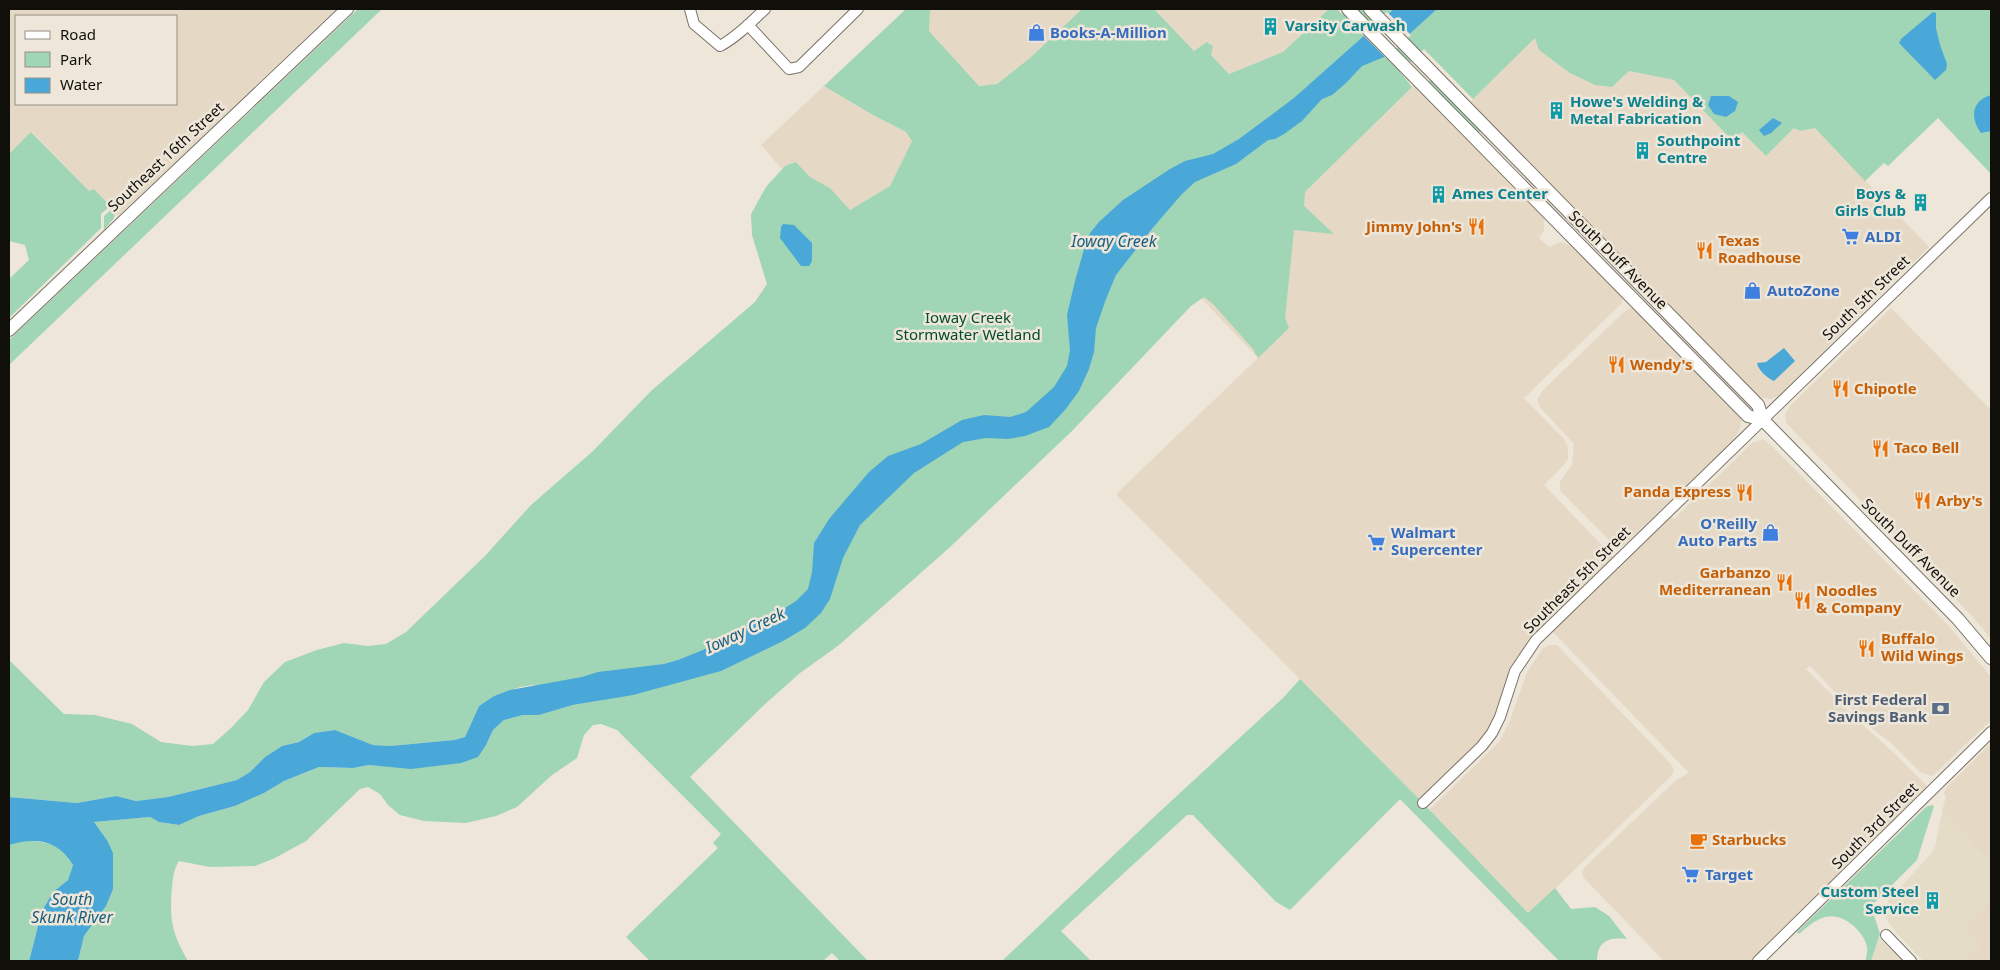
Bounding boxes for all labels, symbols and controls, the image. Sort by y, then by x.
legend [15,15,178,105]
place label: Varsity Carwash [1285,15,1406,35]
building icon: Varsity Carwash [1261,16,1281,36]
place label: Books-A-Million [1050,22,1167,42]
shop icon: Books-A-Million [1026,23,1046,43]
text: Road [60,24,96,44]
text: Park [60,49,92,69]
text: Water [60,74,102,94]
place label: Howe's Welding & Metal Fabrication [1570,91,1704,128]
street label: Southeast 16th Street [103,97,228,216]
building icon: Howe's Welding & Metal Fabrication [1546,101,1566,121]
place label: Southpoint Centre [1657,130,1741,167]
building icon: Southpoint Centre [1633,140,1653,160]
place label: Ames Center [1452,183,1548,203]
place label: Boys & Girls Club [1835,183,1907,220]
building icon: Ames Center [1428,184,1448,204]
building icon: Boys & Girls Club [1910,193,1930,213]
street label: South Duff Avenue [1565,205,1673,313]
place label: Jimmy John's [1364,216,1462,236]
restaurant icon: Jimmy John's [1466,217,1486,237]
place label: ALDI [1865,226,1901,246]
supermarket icon: ALDI [1841,227,1861,247]
water label: Ioway Creek [1070,230,1158,252]
place label: Texas Roadhouse [1718,230,1801,267]
restaurant icon: Texas Roadhouse [1694,240,1714,260]
street label: South 5th Street [1817,250,1914,344]
place label: AutoZone [1767,280,1840,300]
shop icon: AutoZone [1743,281,1763,301]
park label: Ioway Creek Stormwater Wetland [895,307,1041,344]
place label: Wendy's [1630,354,1693,374]
restaurant icon: Wendy's [1606,355,1626,375]
place label: Chipotle [1854,378,1917,398]
restaurant icon: Chipotle [1830,379,1850,399]
place label: Taco Bell [1894,437,1959,457]
restaurant icon: Taco Bell [1870,438,1890,458]
place label: Panda Express [1624,481,1731,501]
restaurant icon: Panda Express [1735,482,1755,502]
place label: Arby's [1936,490,1983,510]
restaurant icon: Arby's [1912,491,1932,511]
street label: South Duff Avenue [1858,493,1966,601]
place label: O'Reilly Auto Parts [1678,513,1757,550]
street label: Southeast 5th Street [1518,521,1635,637]
place label: Walmart Supercenter [1391,522,1483,559]
shop icon: O'Reilly Auto Parts [1761,523,1781,543]
supermarket icon: Walmart Supercenter [1367,532,1387,552]
place label: Garbanzo Mediterranean [1659,562,1771,599]
restaurant icon: Garbanzo Mediterranean [1775,572,1795,592]
place label: Noodles & Company [1816,580,1902,617]
restaurant icon: Noodles & Company [1792,590,1812,610]
water label: Ioway Creek [701,602,789,658]
place label: Buffalo Wild Wings [1881,628,1964,665]
restaurant icon: Buffalo Wild Wings [1857,638,1877,658]
place label: First Federal Savings Bank [1828,689,1928,726]
bank icon: First Federal Savings Bank [1931,699,1951,719]
street label: South 3rd Street [1827,777,1922,873]
place label: Starbucks [1712,829,1786,849]
cafe icon: Starbucks [1688,830,1708,850]
place label: Target [1705,864,1753,884]
supermarket icon: Target [1681,865,1701,885]
place label: Custom Steel Service [1821,881,1919,918]
water label: South Skunk River [31,888,113,928]
building icon: Custom Steel Service [1923,891,1943,911]

